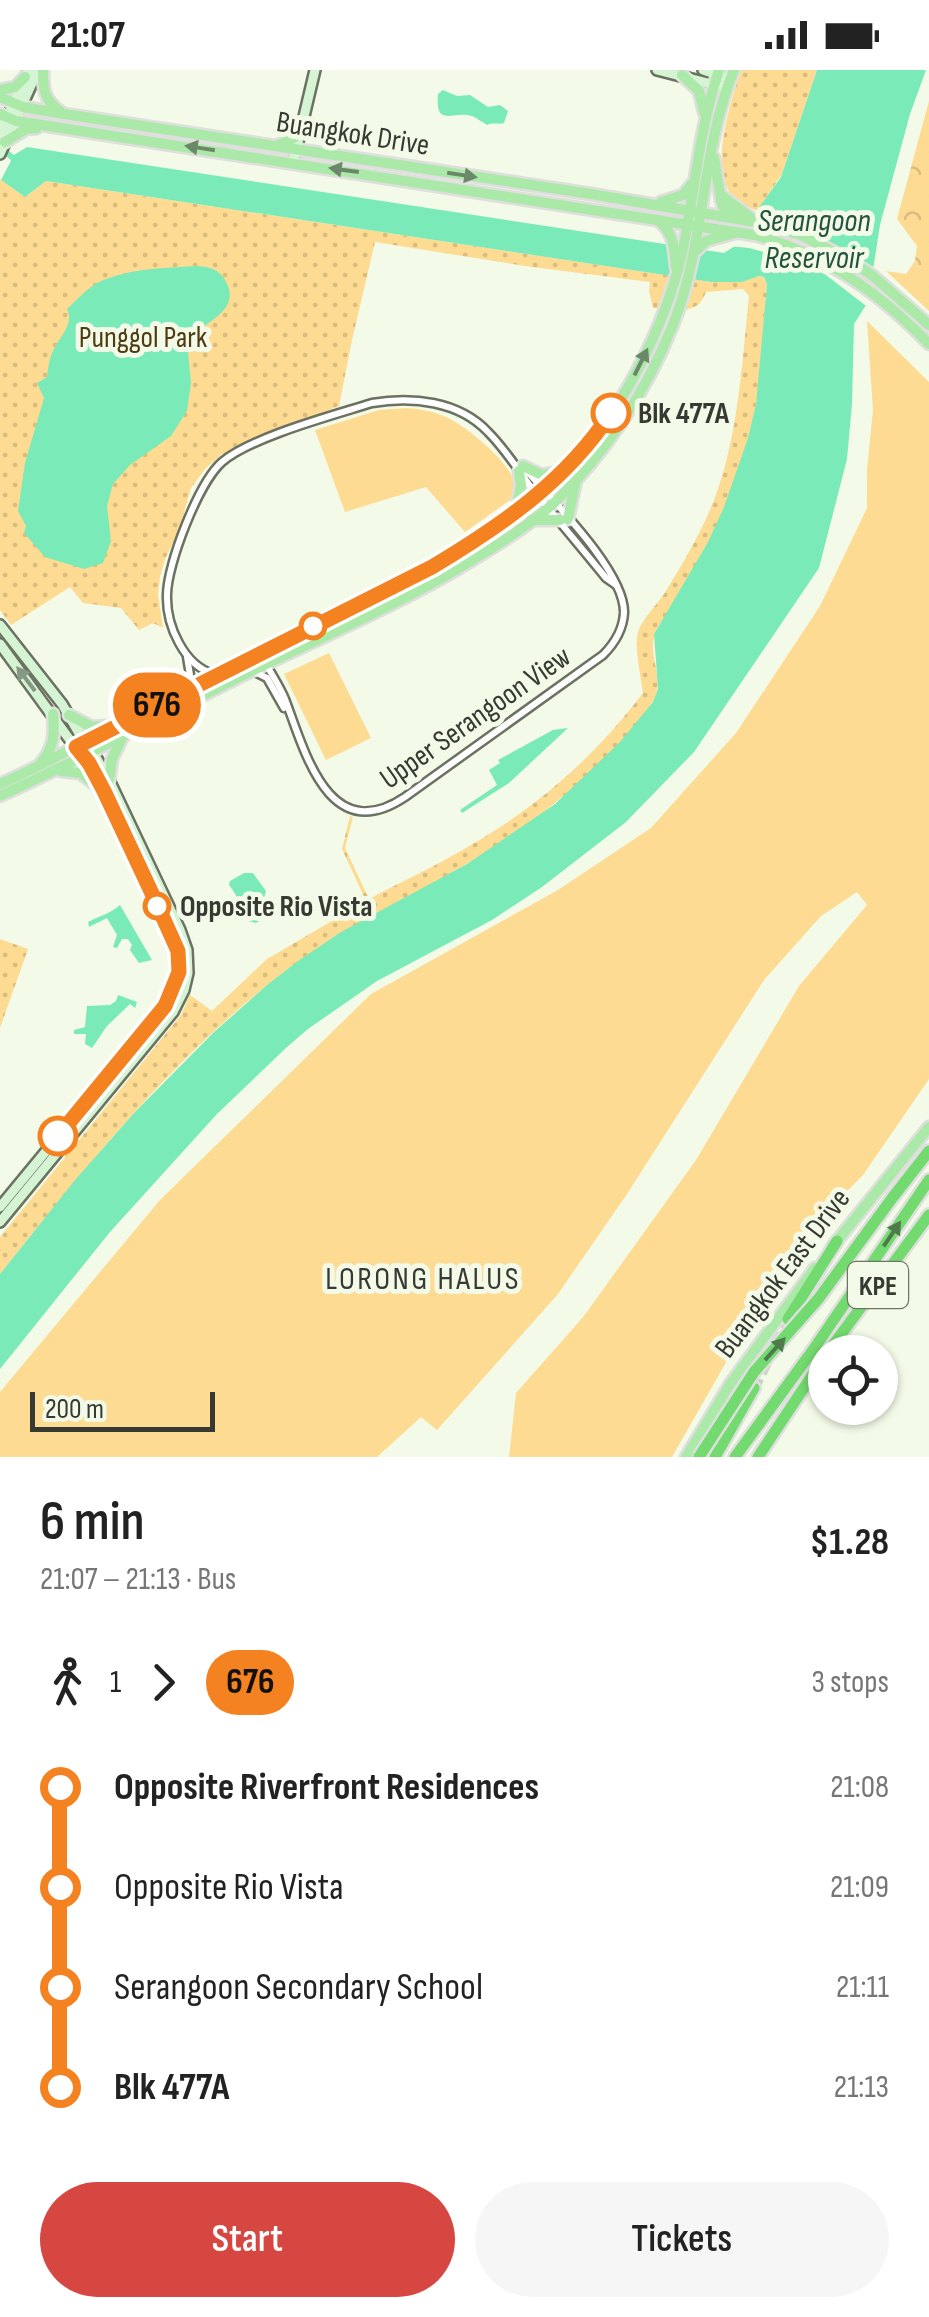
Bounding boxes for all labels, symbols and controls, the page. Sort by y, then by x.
text: 21:07 [50,13,125,58]
street label: Buangkok Drive [274,104,432,164]
one-way arrow [183,140,215,156]
one-way arrow [327,162,359,178]
one-way arrow [447,167,478,183]
water label: Serangoon Reservoir [757,202,871,278]
park label: Punggol Park [79,320,208,356]
one-way arrow [632,347,649,376]
marker: Blk 477A [592,394,630,432]
place label: Blk 477A [638,396,730,432]
unlabelled marker [300,613,326,639]
street label: Upper Serangoon View [373,639,578,797]
one-way arrow [17,666,37,692]
line badge: 676 [100,672,214,738]
text: 676 [133,684,181,727]
place label: Opposite Rio Vista [180,889,373,925]
marker: Opposite Rio Vista [144,893,170,919]
unlabelled marker [39,1117,77,1155]
street label: Buangkok East Drive [708,1182,858,1365]
one-way arrow [882,1221,901,1247]
district label: LORONG HALUS [325,1260,521,1299]
road number: KPE [848,1262,908,1308]
map controls [808,1335,898,1425]
button: locate [808,1335,898,1425]
one-way arrow [763,1337,786,1361]
scale bar [30,1387,215,1432]
text: 200 m [45,1393,104,1426]
text: 6 min [40,1489,145,1556]
text: $1.28 [810,1520,889,1565]
text: 21:07 – 21:13 · Bus [40,1560,236,1599]
icon: walk [40,1655,95,1710]
icon: forward [136,1655,191,1710]
text: 676 [226,1661,274,1704]
text: 1 [110,1663,121,1702]
text: 3 stops [811,1663,889,1702]
text: Opposite Riverfront Residences [114,1765,539,1810]
text: 21:08 [830,1768,889,1807]
text: Opposite Rio Vista [114,1865,344,1910]
text: 21:09 [830,1868,889,1907]
text: Serangoon Secondary School [114,1965,483,2010]
text: 21:11 [836,1968,889,2007]
text: Blk 477A [114,2065,229,2110]
text: 21:13 [834,2068,889,2107]
button: Start [40,2182,455,2297]
button: Tickets [475,2182,889,2297]

